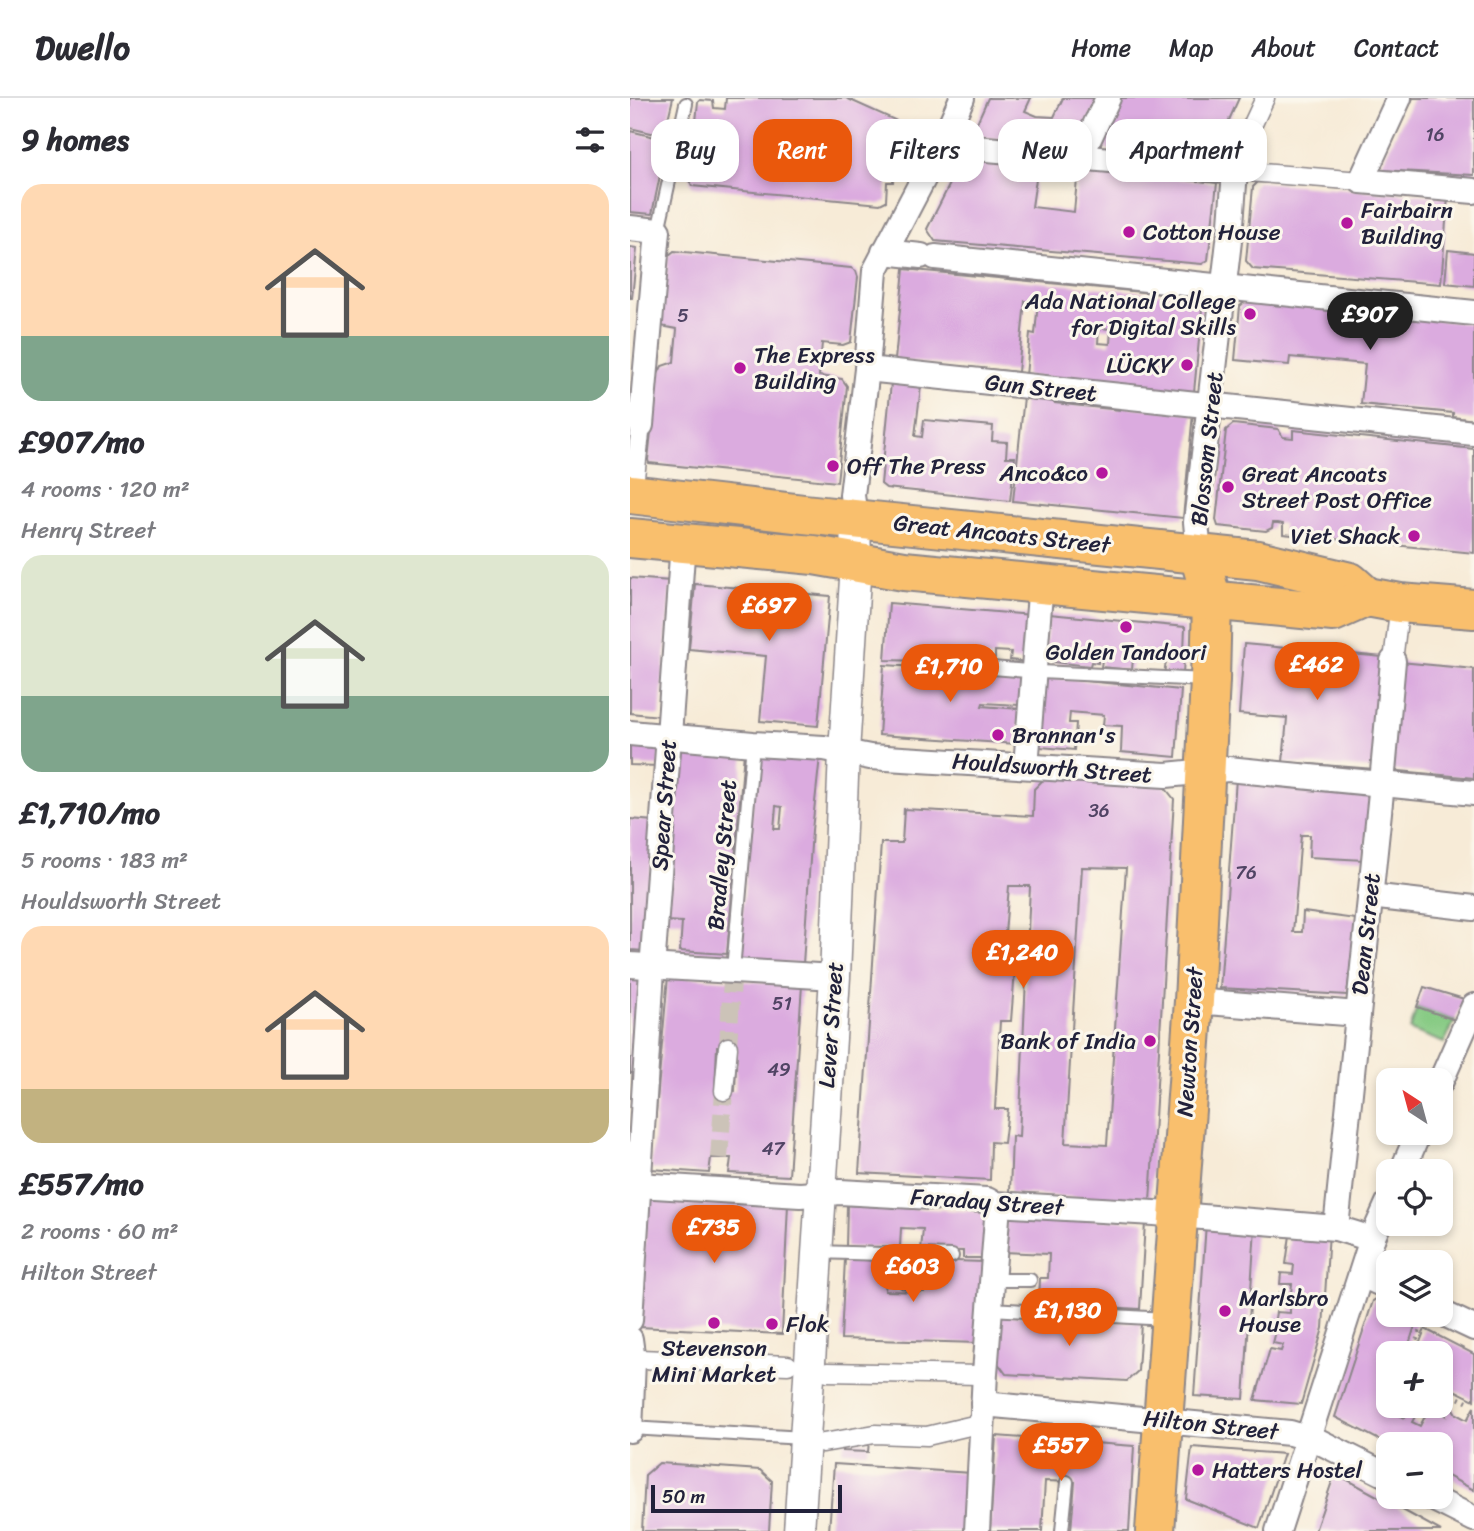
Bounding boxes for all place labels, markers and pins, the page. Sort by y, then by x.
place label: Fairbairn Building [1361,190,1453,257]
place label: Cotton House [1143,212,1281,253]
marker: Fairbairn Building [1339,215,1355,231]
marker: Cotton House [1121,224,1137,240]
place label: Ada National College for Digital Skills [1024,281,1237,348]
pin: £907 [1329,292,1411,352]
marker: Ada National College for Digital Skills [1242,306,1258,322]
place label: The Express Building [754,335,875,402]
place label: LÜCKY [1106,345,1174,386]
marker: LÜCKY [1179,357,1195,373]
marker: The Express Building [732,360,748,376]
place label: Off The Press [847,446,986,487]
place label: Anco&co [999,453,1088,494]
place label: Great Ancoats Street Post Office [1242,454,1432,521]
marker: Off The Press [825,458,841,474]
marker: Anco&co [1094,465,1110,481]
marker: Great Ancoats Street Post Office [1220,479,1236,495]
place label: Viet Shack [1290,516,1401,557]
marker: Viet Shack [1406,528,1422,544]
pin: £697 [728,584,810,643]
marker: Golden Tandoori [1118,619,1134,635]
place label: Golden Tandoori [1046,632,1207,673]
pin: £462 [1276,642,1358,702]
pin: £1,710 [893,644,1007,704]
place label: Brannan's [1012,715,1116,756]
marker: Brannan's [990,727,1006,743]
pin: £1,240 [966,930,1080,990]
place label: Bank of India [1000,1021,1136,1062]
marker: Bank of India [1142,1033,1158,1049]
pin: £735 [673,1206,755,1265]
pin: £603 [872,1244,954,1304]
place label: Marlsbro House [1239,1278,1329,1345]
pin: £1,130 [1012,1288,1126,1348]
marker: Marlsbro House [1217,1303,1233,1319]
place label: Flok [786,1304,829,1345]
marker: Stevenson Mini Market [706,1315,722,1331]
marker: Flok [764,1316,780,1332]
place label: Stevenson Mini Market [652,1328,776,1395]
pin: £557 [1020,1424,1102,1483]
place label: Hatters Hostel [1212,1450,1363,1491]
marker: Hatters Hostel [1190,1462,1206,1478]

